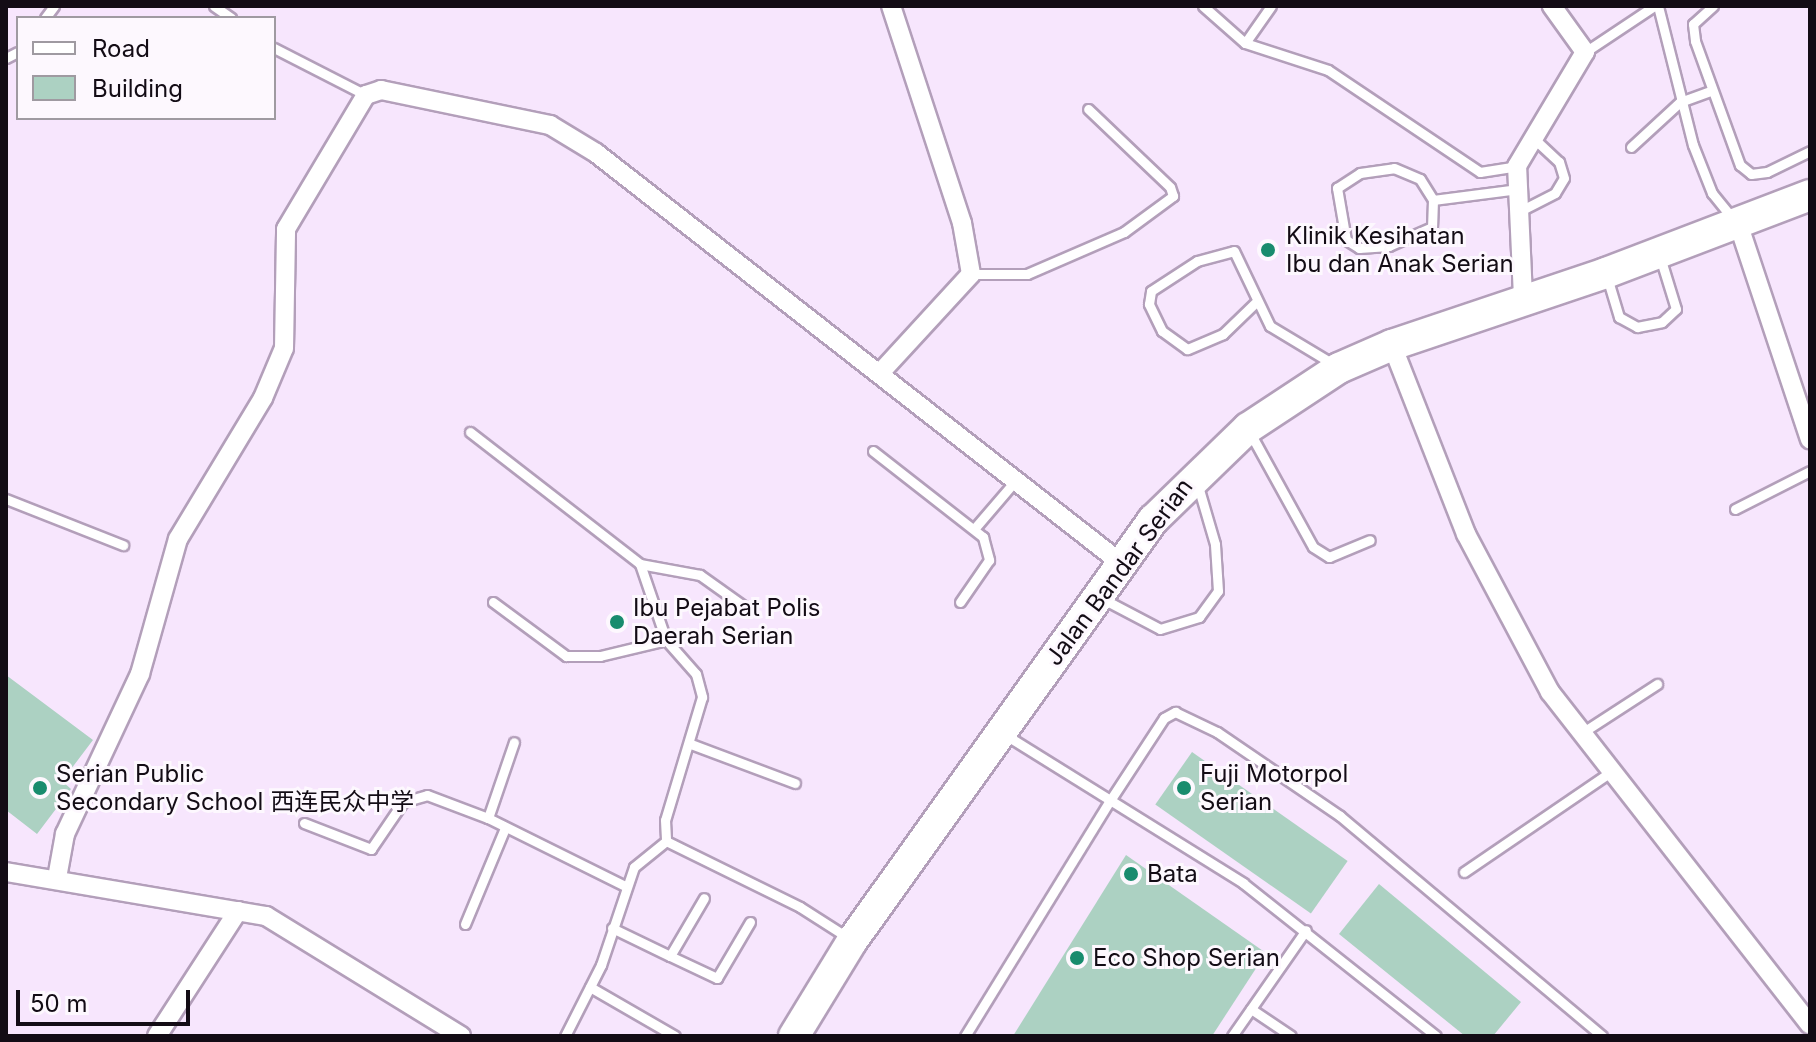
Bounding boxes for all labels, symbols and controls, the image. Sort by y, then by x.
legend [16,16,276,120]
text: Road [92,34,150,63]
text: Building [92,74,183,103]
place label: Klinik Kesihatan Ibu dan Anak Serian [1286,222,1514,278]
marker: Klinik Kesihatan Ibu dan Anak Serian [1257,239,1279,261]
street label: Jalan Bandar Serian [1039,473,1199,671]
place label: Ibu Pejabat Polis Daerah Serian [633,594,820,650]
marker: Ibu Pejabat Polis Daerah Serian [608,613,626,631]
place label: Serian Public Secondary School 西连民众中学 [56,760,414,816]
place label: Fuji Motorpol Serian [1200,760,1348,816]
marker: Serian Public Secondary School 西连民众中学 [31,779,49,797]
marker: Fuji Motorpol Serian [1175,779,1193,797]
place label: Bata [1147,860,1198,888]
marker: Bata [1122,865,1140,883]
place label: Eco Shop Serian [1093,944,1280,972]
marker: Eco Shop Serian [1068,949,1086,967]
scale bar [20,974,194,1024]
text: 50 m [30,989,88,1018]

